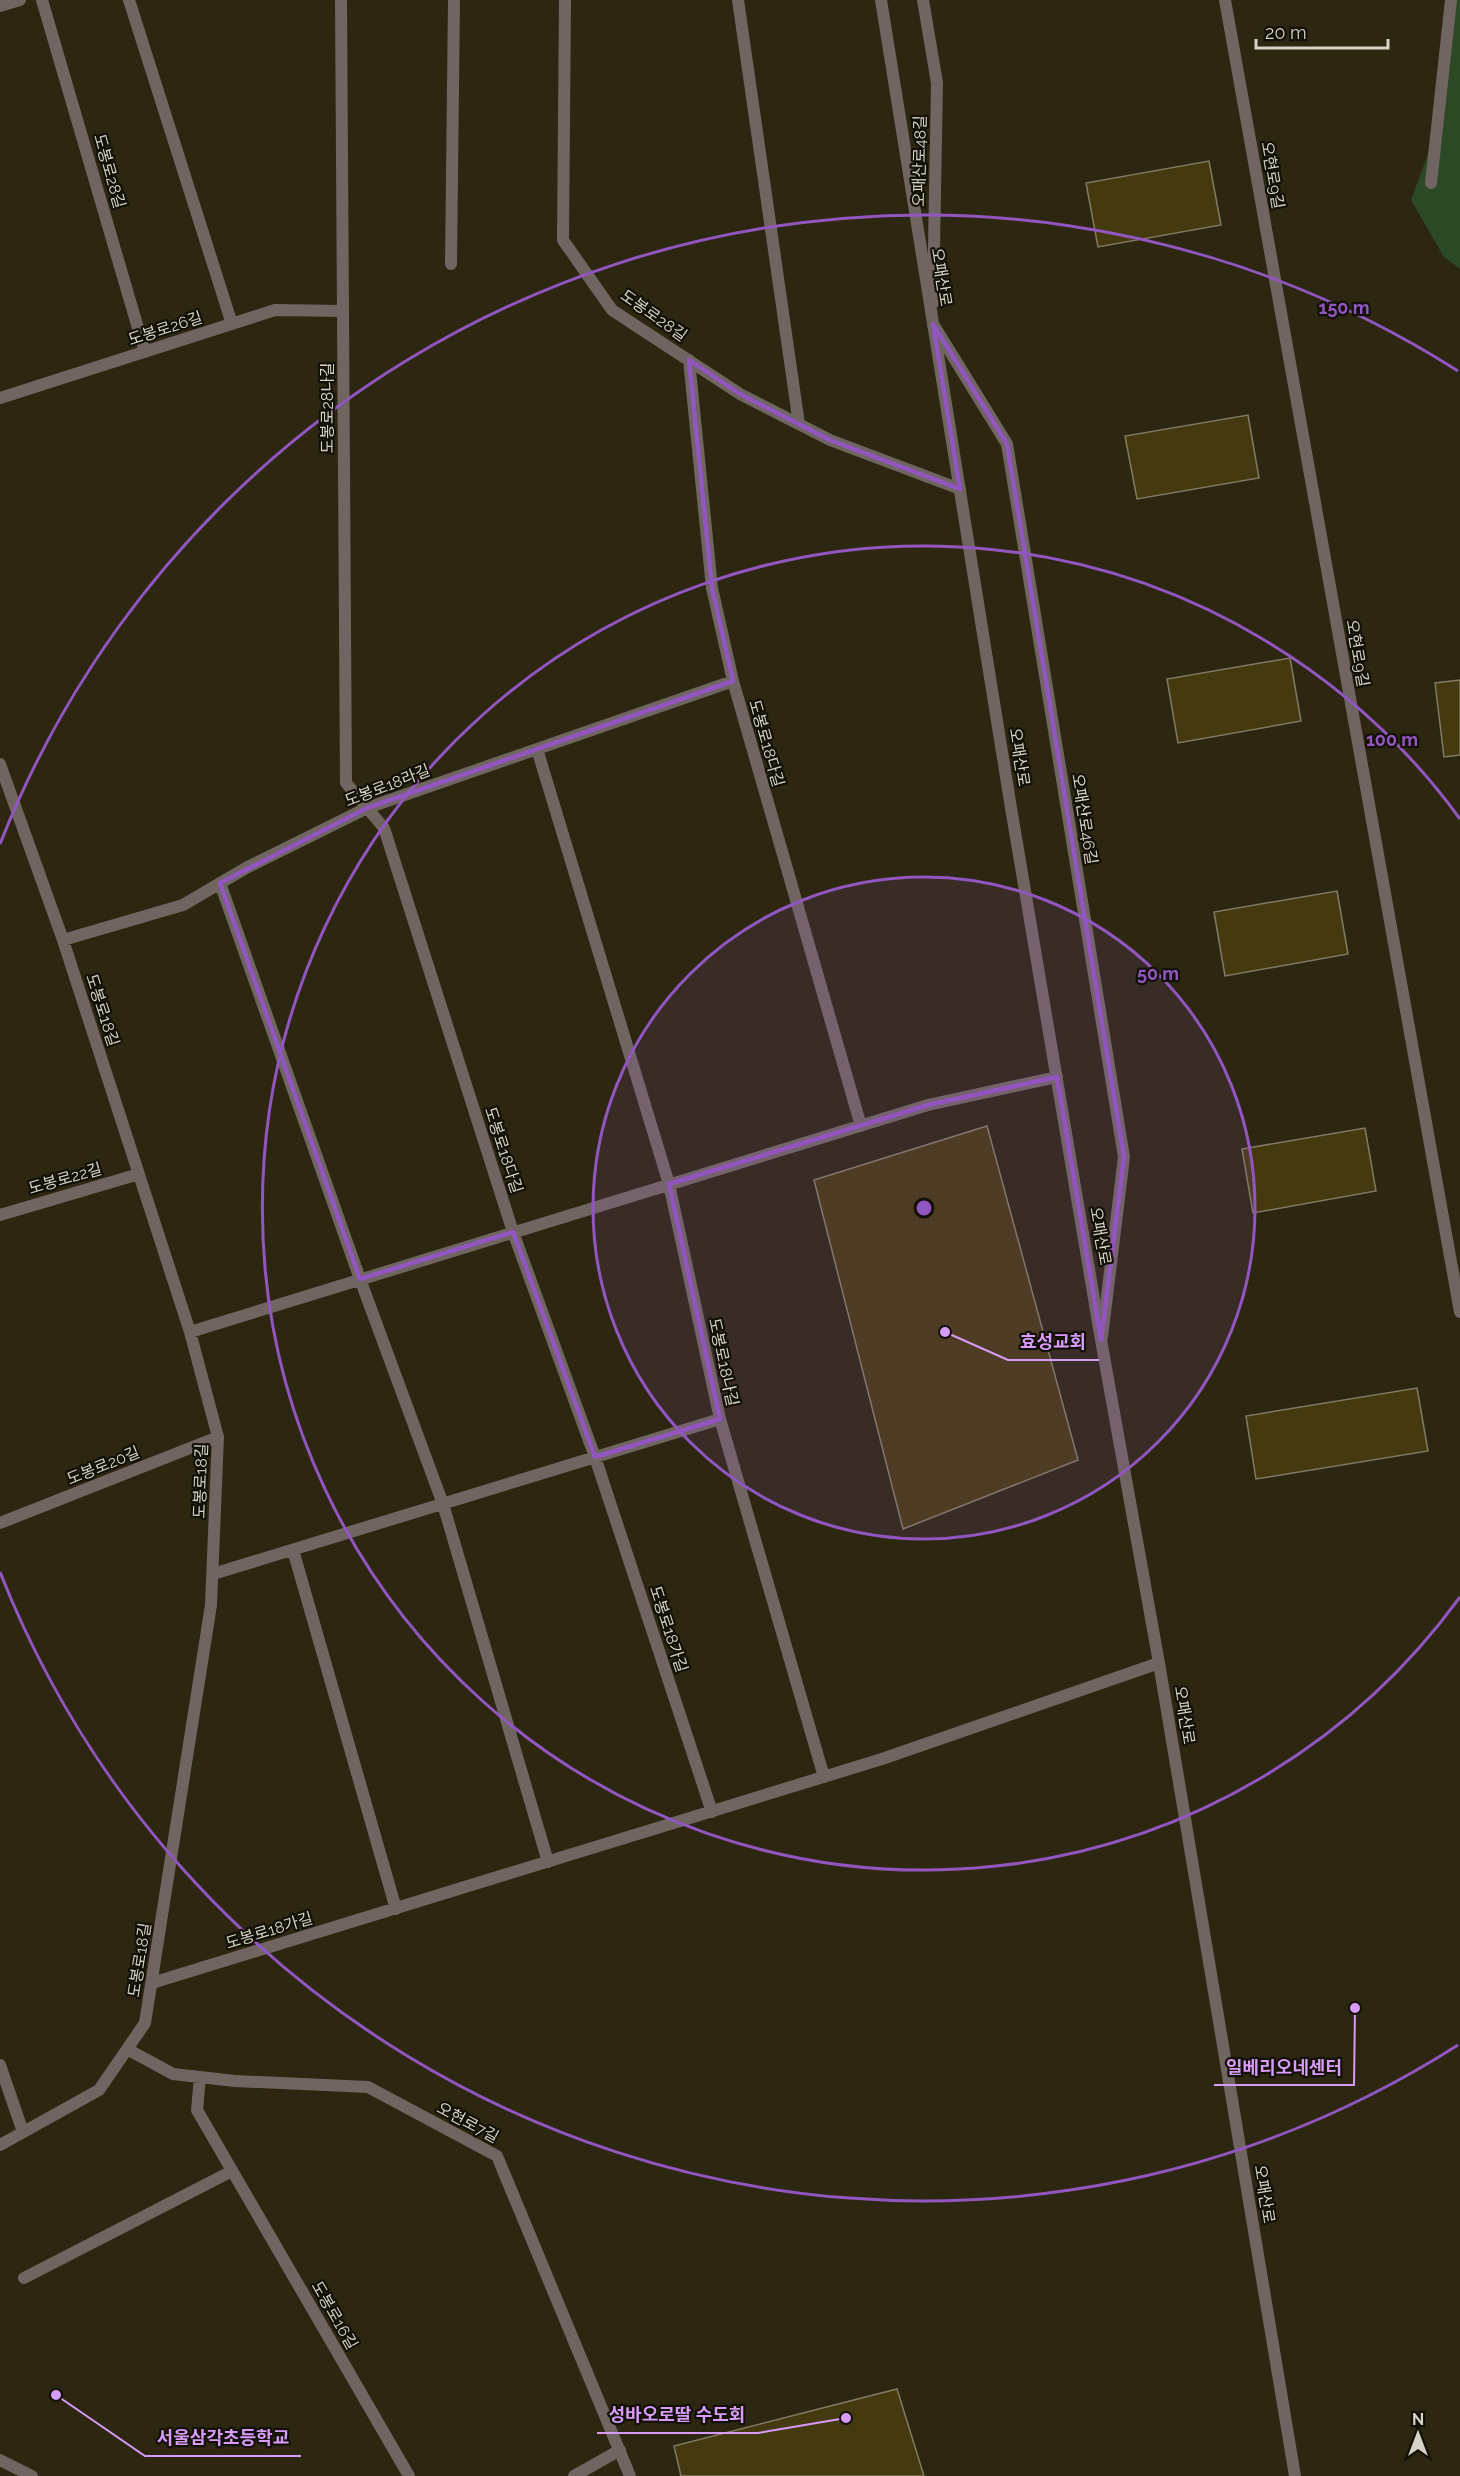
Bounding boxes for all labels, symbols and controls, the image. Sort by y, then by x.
scale bar [1256,12,1388,50]
text: 20 m [1265,22,1307,43]
street label: 오패산로48길 [909,115,930,207]
street label: 도봉로28길 [90,132,129,211]
street label: 오현로9길 [1257,140,1288,210]
street label: 오패산로 [928,247,956,308]
street label: 도봉로28길 [617,286,691,345]
text: 150 m [1319,297,1370,318]
street label: 도봉로26길 [126,308,205,349]
street label: 도봉로28나길 [318,362,337,454]
street label: 오현로9길 [1342,618,1373,688]
street label: 도봉로18다길 [745,697,788,789]
street label: 오패산로 [1006,727,1034,788]
text: 100 m [1366,729,1418,750]
street label: 도봉로18라길 [342,760,433,810]
street label: 오패산로46길 [1068,772,1101,866]
text: 50 m [1137,963,1179,984]
street label: 도봉로18길 [82,971,123,1049]
street label: 도봉로18다길 [481,1104,526,1196]
street label: 도봉로22길 [26,1159,104,1198]
centre of rings [914,1198,934,1218]
street label: 오패산로 [1086,1205,1115,1267]
street label: 도봉로18나길 [705,1316,742,1408]
callout: 효성교회 [1008,1324,1099,1360]
text: 효성교회 [1020,1331,1086,1352]
street label: 도봉로20길 [64,1442,142,1489]
street label: 도봉로18길 [190,1443,211,1519]
street label: 도봉로18가길 [646,1583,691,1675]
street label: 오패산로 [1171,1685,1199,1746]
street label: 도봉로18가길 [223,1908,315,1953]
street label: 도봉로18길 [124,1921,155,1999]
callout: 일베리오네센터 [1214,2049,1354,2085]
text: 일베리오네센터 [1226,2057,1342,2078]
street label: 오현로7길 [434,2098,502,2147]
street label: 오패산로 [1251,2164,1279,2225]
street label: 도봉로16길 [307,2278,362,2353]
callout: 성바오로딸 수도회 [597,2397,758,2433]
text: 성바오로딸 수도회 [609,2404,745,2425]
north arrow [1388,2404,1448,2464]
text: N [1412,2410,1424,2429]
callout: 서울삼각초등학교 [145,2420,301,2456]
text: 서울삼각초등학교 [157,2427,289,2448]

